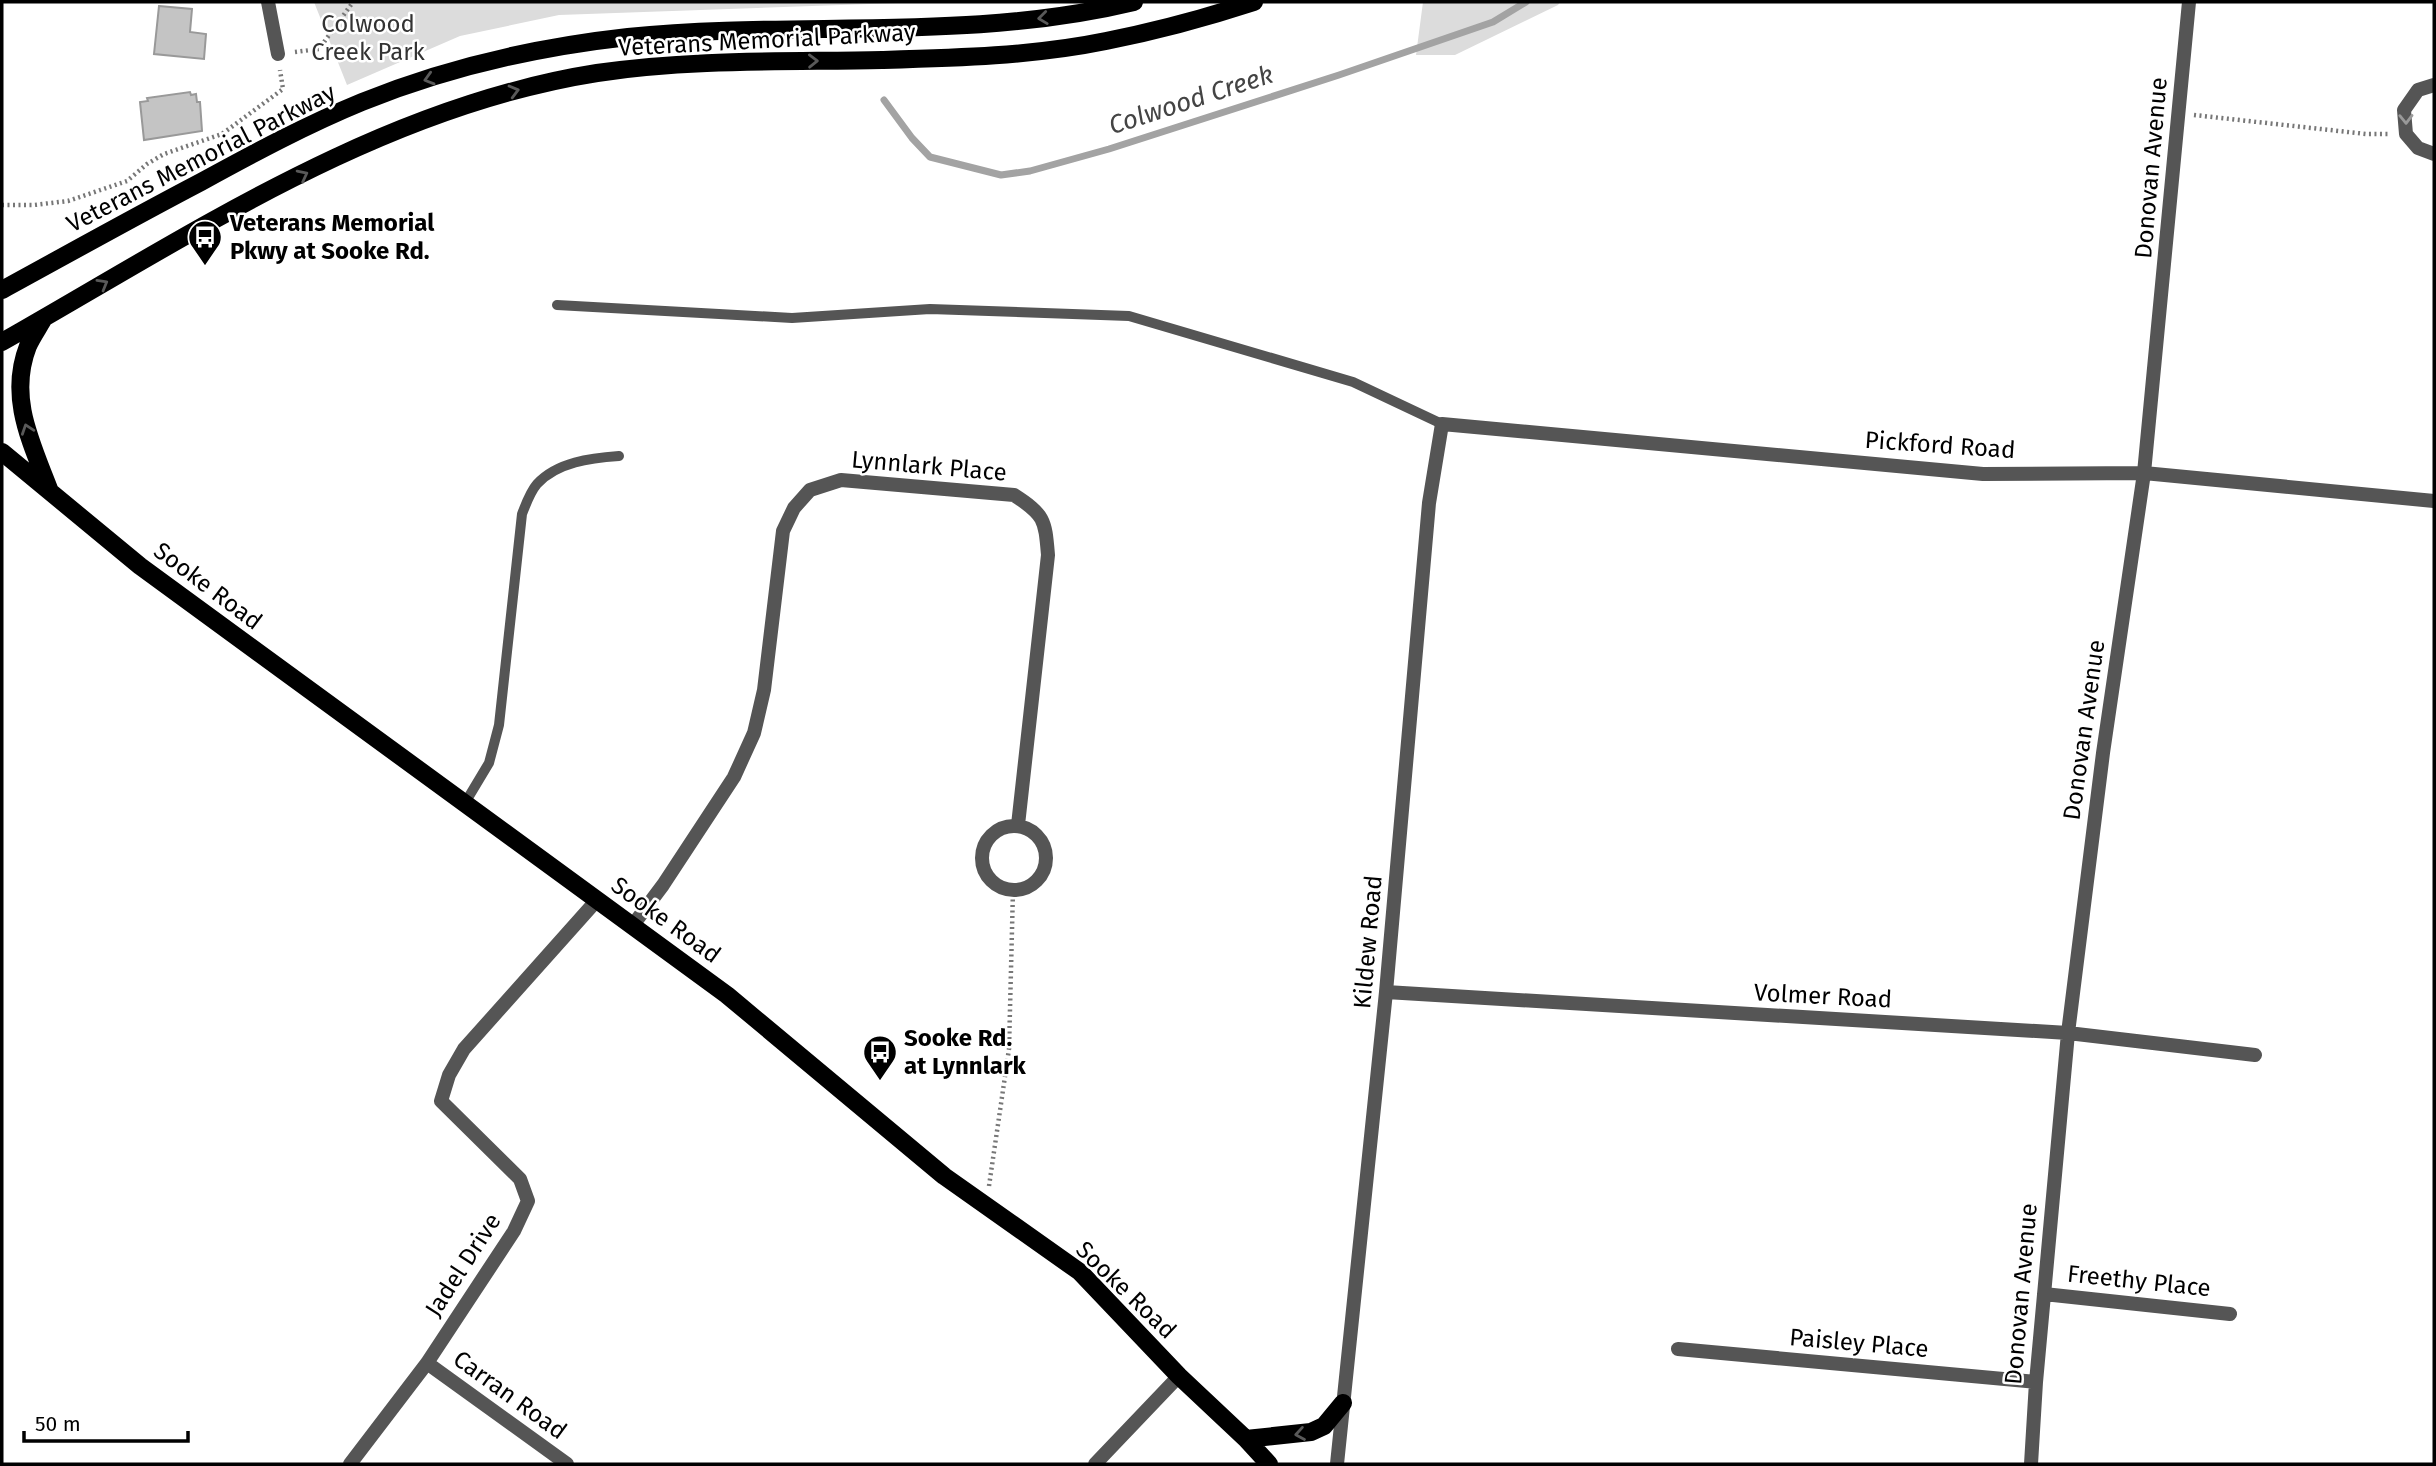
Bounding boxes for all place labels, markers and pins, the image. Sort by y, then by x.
place label: Veterans Memorial Pkwy at Sooke Rd. [229,209,435,265]
bus stop icon: Veterans Memorial Pkwy at Sooke Rd. [186,218,224,267]
place label: Sooke Rd. at Lynnlark [904,1024,1027,1080]
bus stop icon: Sooke Rd. at Lynnlark [861,1033,899,1082]

